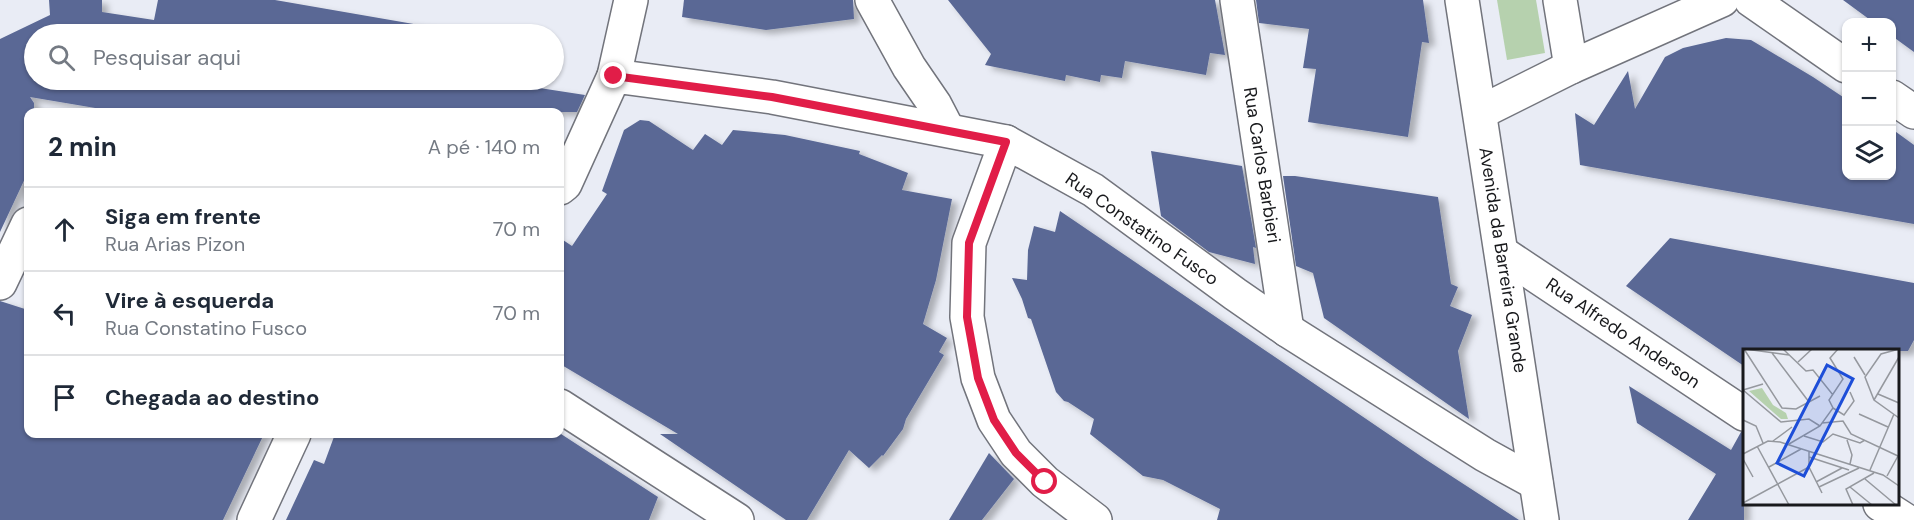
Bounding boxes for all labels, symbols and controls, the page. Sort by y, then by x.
map controls [1842,18,1896,180]
button: + [1842,18,1896,72]
search box [24,24,564,90]
icon: search [45,41,78,74]
text: Pesquisar aqui [93,43,241,72]
route end [600,62,626,88]
button: − [1842,72,1896,126]
street label: Rua Carlos Barbieri [1238,85,1286,245]
button: layers [1842,126,1896,180]
text: 2 min [48,130,117,164]
text: A pé · 140 m [428,134,540,160]
street label: Avenida da Barreira Grande [1473,146,1533,374]
street label: Rua Constatino Fusco [1061,167,1223,291]
text: Siga em frente [105,202,261,231]
icon: ahead [48,213,81,246]
text: 70 m [493,216,540,242]
text: Rua Arias Pizon [105,231,245,257]
street label: Rua Alfredo Anderson [1541,272,1705,394]
text: Vire à esquerda [105,286,274,315]
icon: left [48,297,81,330]
text: 70 m [493,300,540,326]
text: Rua Constatino Fusco [105,315,307,341]
inset map [1743,349,1899,505]
icon: arrive [48,381,81,414]
text: Chegada ao destino [105,383,319,412]
route start [1031,468,1057,494]

